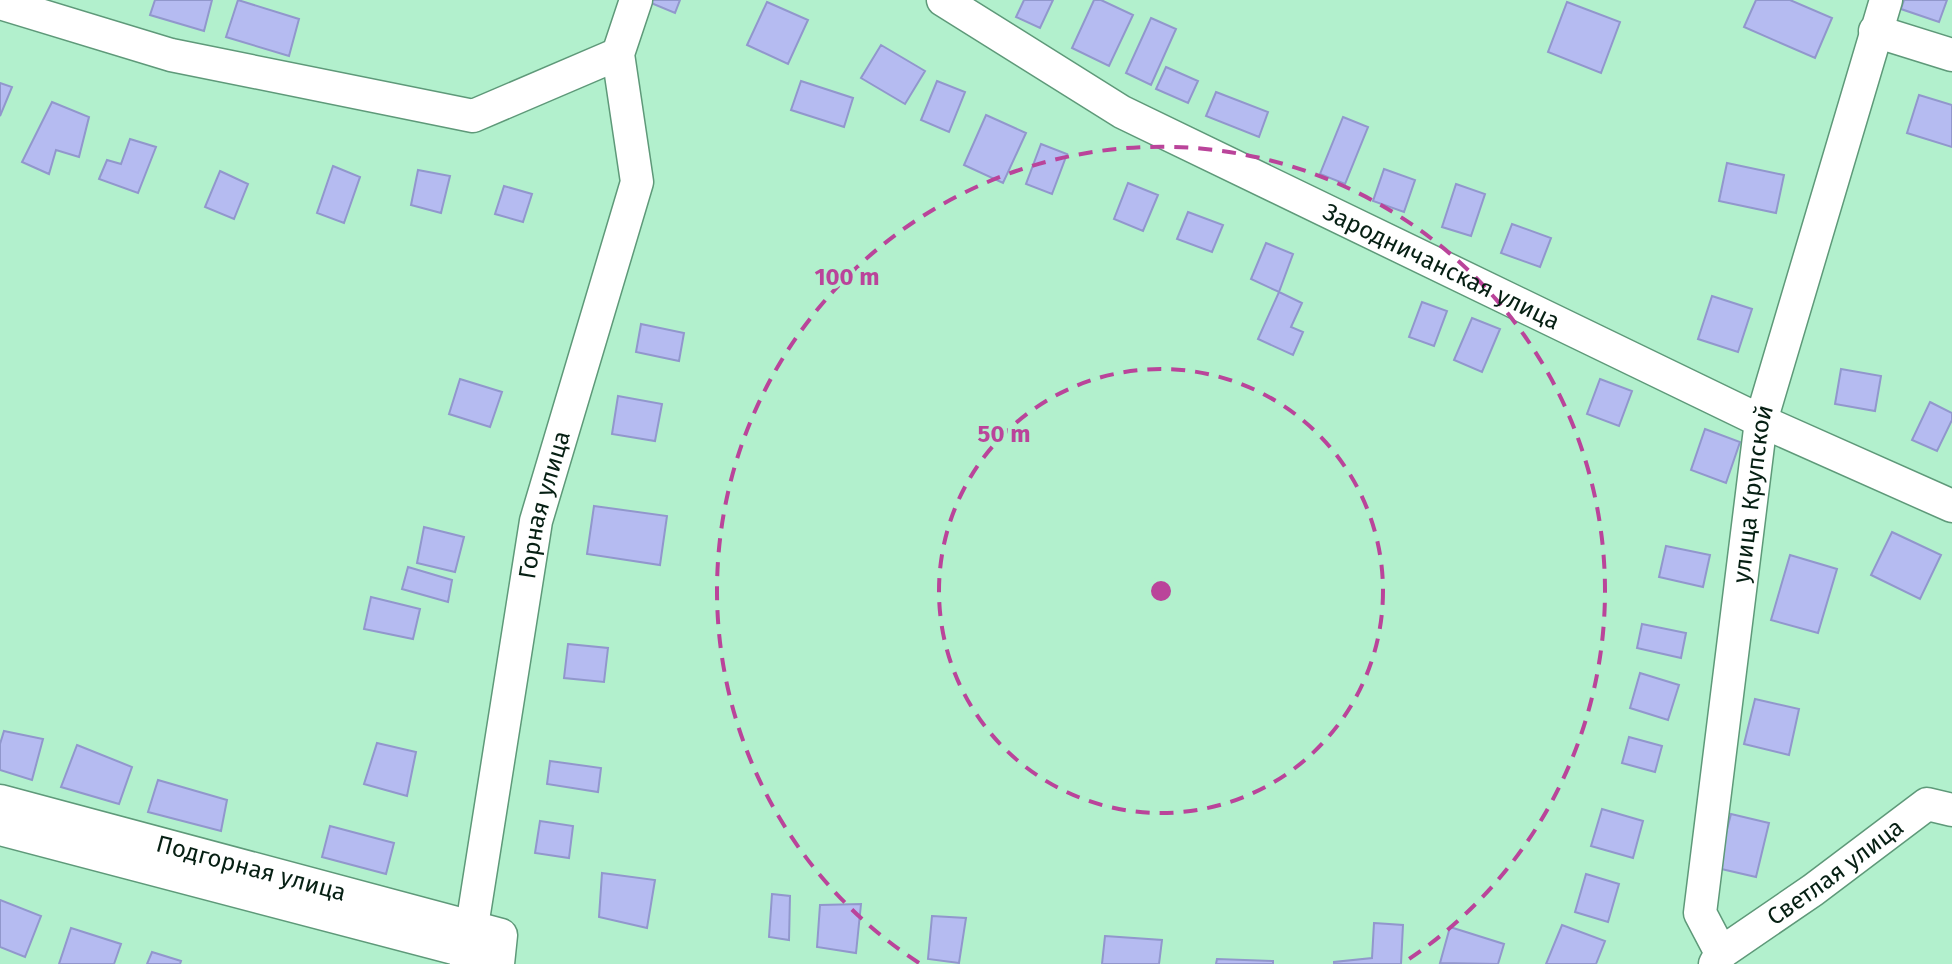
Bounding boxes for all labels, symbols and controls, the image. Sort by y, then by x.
street label: Зародничанская улица [1319,197,1564,336]
text: 100 m [814,263,880,291]
street label: улица Крупской [1727,401,1779,585]
text: 50 m [978,420,1030,448]
street label: Горная улица [513,427,576,581]
centre of rings [1147,577,1175,605]
street label: Светлая улица [1762,813,1909,931]
street label: Подгорная улица [153,829,349,907]

